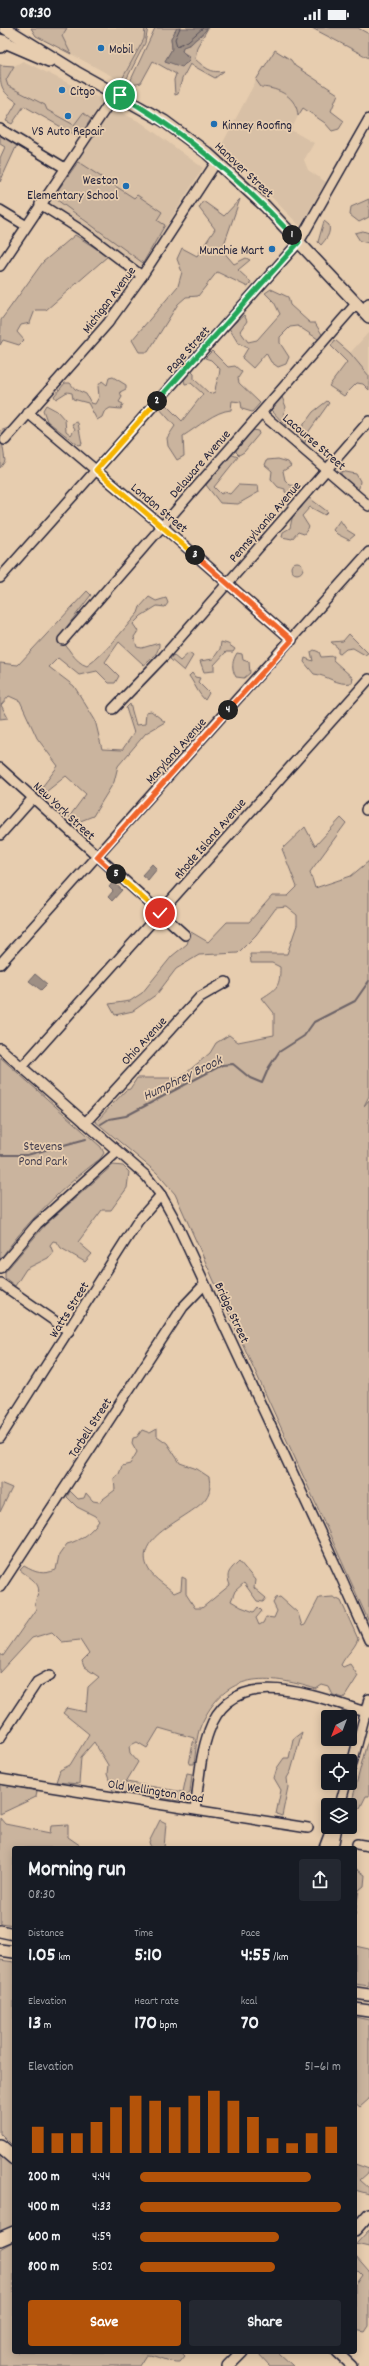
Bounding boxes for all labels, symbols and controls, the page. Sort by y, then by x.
text: 08:30 [20,3,52,25]
place label: Mobil [109,41,134,60]
marker: Mobil [96,43,106,53]
pin [103,78,137,112]
place label: Citgo [70,83,95,102]
icon: arrive [109,84,131,106]
marker: Citgo [57,85,67,95]
marker: VS Auto Repair [63,111,73,121]
place label: Kinney Roofing [222,117,292,136]
marker: Kinney Roofing [209,119,219,129]
place label: VS Auto Repair [32,123,104,142]
street label: Hanover Street [209,138,277,204]
place label: Weston Elementary School [27,172,118,206]
marker: Weston Elementary School [121,181,131,191]
pin: 1 [282,225,302,245]
text: 1 [291,227,293,243]
place label: Munchie Mart [199,242,264,261]
marker: Munchie Mart [267,244,277,254]
street label: Michigan Avenue [78,263,142,338]
street label: Page Street [162,323,215,379]
pin: 2 [147,391,167,411]
text: 2 [155,393,159,409]
street label: Lacourse Street [277,410,349,476]
street label: Delaware Avenue [166,426,236,503]
street label: Pennsylvania Avenue [225,478,307,567]
street label: London Street [126,479,191,539]
pin: 3 [185,545,205,565]
text: 3 [193,547,197,563]
pin: 4 [218,700,238,720]
text: 4 [226,702,230,718]
street label: Maryland Avenue [142,714,212,789]
street label: New York Street [28,778,99,846]
street label: Rhode Island Avenue [170,795,252,884]
pin: 5 [106,864,126,884]
text: 5 [113,866,119,882]
pin [143,896,177,930]
icon: check [149,902,171,924]
street label: Ohio Avenue [117,1013,172,1070]
water label: Humphrey Brook [140,1050,227,1107]
park label: Stevens Pond Park [19,1138,67,1172]
street label: Watts Street [45,1278,95,1342]
street label: Bridge Street [208,1279,253,1347]
street label: Tarbell Street [65,1394,118,1462]
north arrow [321,1710,357,1746]
map controls [321,1710,357,1834]
button: locate [321,1754,357,1790]
street label: Old Wellington Road [106,1776,205,1809]
button: layers [321,1798,357,1834]
text: Morning run [28,1855,126,1886]
button: share [299,1859,341,1901]
text: 08:30 [28,1886,55,1905]
text: Distance [28,1926,64,1942]
text: Time [134,1926,153,1942]
text: Pace [241,1926,260,1942]
text: 1.05 [28,1942,56,1970]
text: 5:10 [134,1942,162,1970]
text: 4:55 [241,1942,271,1970]
text: km [56,1950,70,1966]
text: /km [271,1950,289,1966]
text: Elevation [28,1994,66,2010]
text: Heart rate [134,1994,179,2010]
text: kcal [241,1994,257,2010]
text: 13 [28,2010,41,2038]
text: 170 [134,2010,157,2038]
text: 70 [241,2010,259,2038]
text: m [41,2018,51,2034]
text: bpm [157,2018,177,2034]
text: Elevation [28,2058,73,2077]
text: 51–61 m [305,2058,341,2077]
text: 200 m [28,2168,60,2187]
text: 4:44 [92,2168,110,2187]
text: 400 m [28,2198,59,2217]
text: 4:33 [92,2198,111,2217]
text: 600 m [28,2228,60,2247]
text: 4:59 [92,2228,112,2247]
text: 800 m [28,2258,59,2277]
text: 5:02 [92,2258,113,2277]
button: Save [28,2300,181,2346]
button: Share [189,2300,341,2346]

